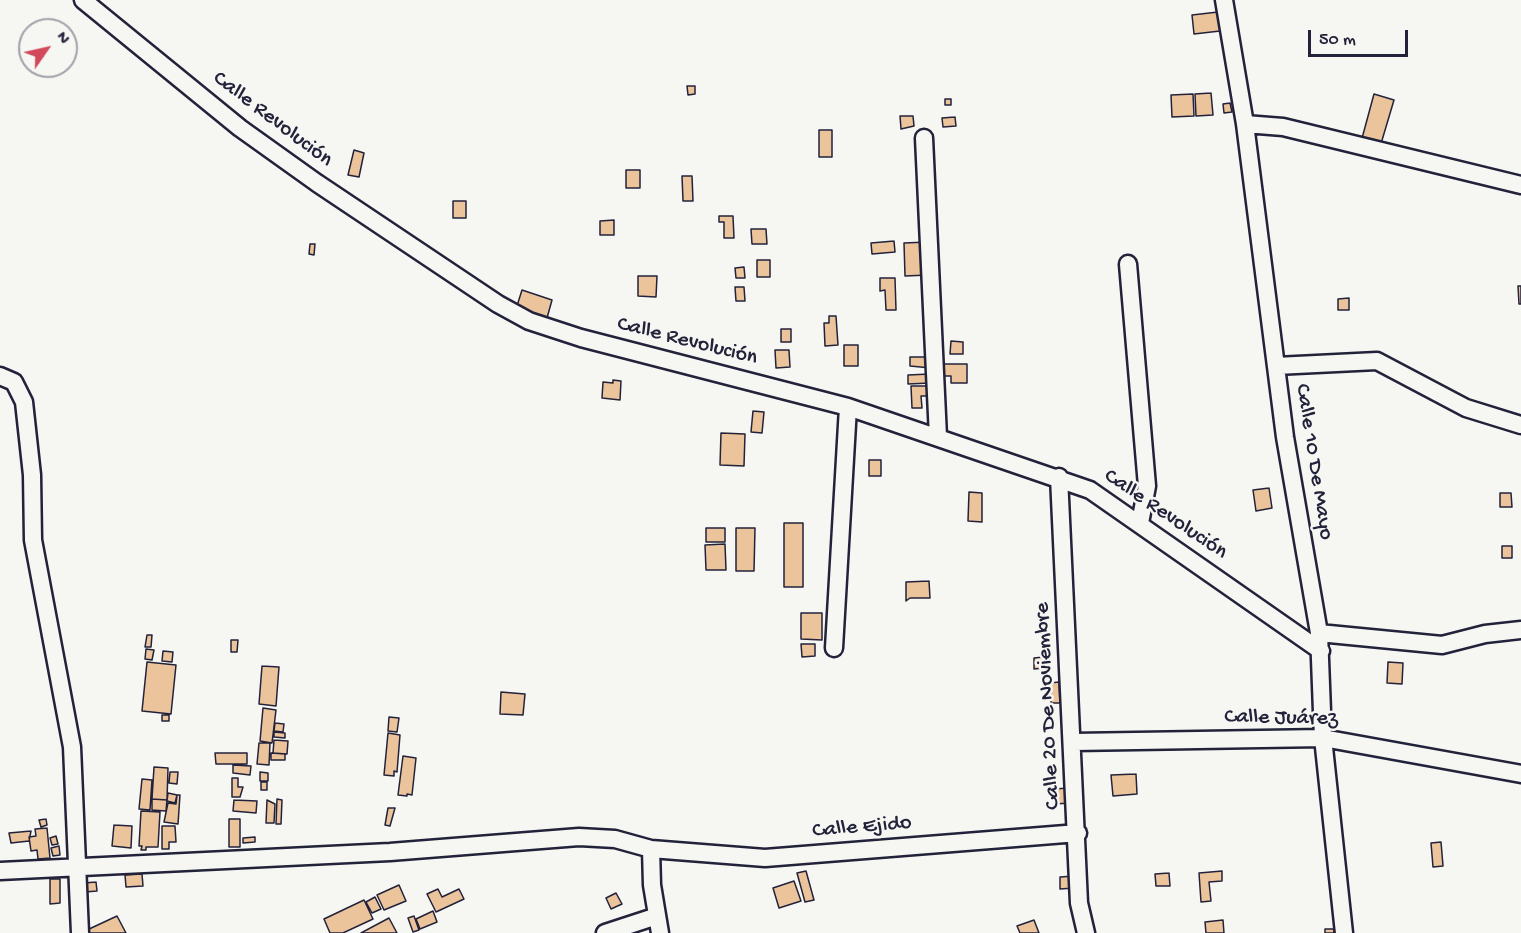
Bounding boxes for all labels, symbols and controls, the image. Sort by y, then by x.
north arrow [18,18,78,78]
scale bar [1311,18,1412,56]
text: N [51,29,72,48]
text: 50 m [1319,30,1356,51]
street label: Calle Revolución [207,66,337,174]
street label: Calle Revolución [614,312,760,372]
street label: Calle 10 De Mayo [1288,382,1338,542]
street label: Calle Revolución [1098,464,1232,566]
street label: Calle 20 De Noviembre [1030,602,1068,810]
street label: Calle Juárez [1224,705,1338,733]
street label: Calle Ejido [811,811,913,845]

